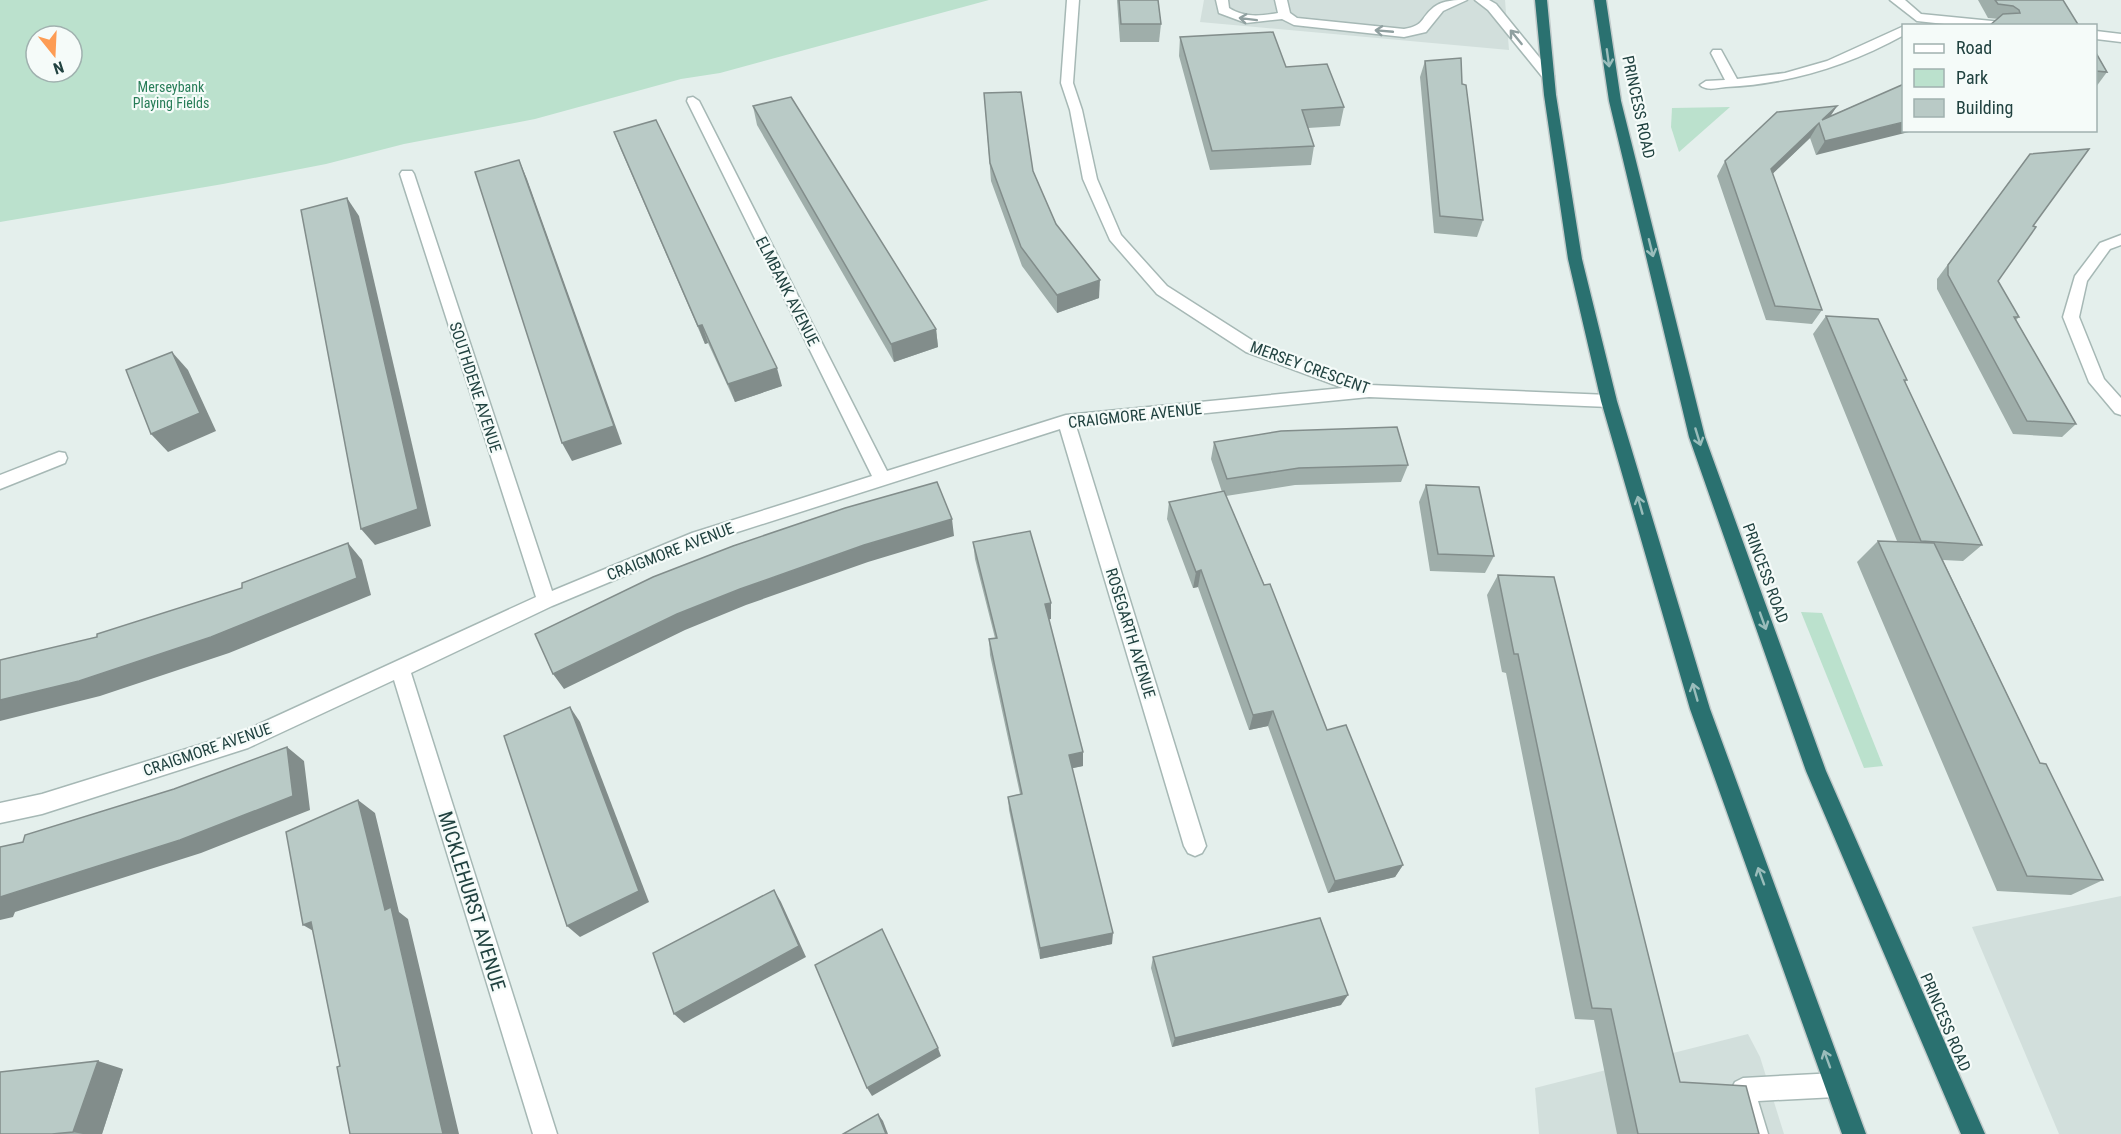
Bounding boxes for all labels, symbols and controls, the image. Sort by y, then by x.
one-way arrow [1238,14,1258,25]
north arrow [24,24,84,84]
legend [1902,24,2097,132]
one-way arrow [1375,25,1395,36]
one-way arrow [1509,30,1523,45]
text: Road [1956,37,1992,58]
one-way arrow [1603,47,1614,67]
street label: PRINCESS ROAD [1618,54,1659,160]
text: N [51,57,66,78]
text: Park [1956,67,1988,88]
park label: Merseybank Playing Fields [133,79,209,111]
text: Building [1956,97,2013,118]
street label: ELMBANK AVENUE [752,233,823,349]
one-way arrow [1645,238,1657,257]
street label: SOUTHDENE AVENUE [445,320,506,455]
street label: MERSEY CRESCENT [1248,337,1372,398]
street label: CRAIGMORE AVENUE [1067,399,1203,432]
one-way arrow [1693,427,1704,446]
one-way arrow [1634,496,1645,515]
street label: CRAIGMORE AVENUE [604,519,736,584]
street label: PRINCESS ROAD [1739,521,1792,626]
street label: ROSEGARTH AVENUE [1102,566,1159,701]
one-way arrow [1758,611,1769,630]
one-way arrow [1689,683,1700,702]
street label: CRAIGMORE AVENUE [141,719,274,780]
street label: MICKLEHURST AVENUE [433,808,511,994]
one-way arrow [1754,867,1765,886]
street label: PRINCESS ROAD [1916,970,1975,1074]
one-way arrow [1821,1050,1832,1069]

